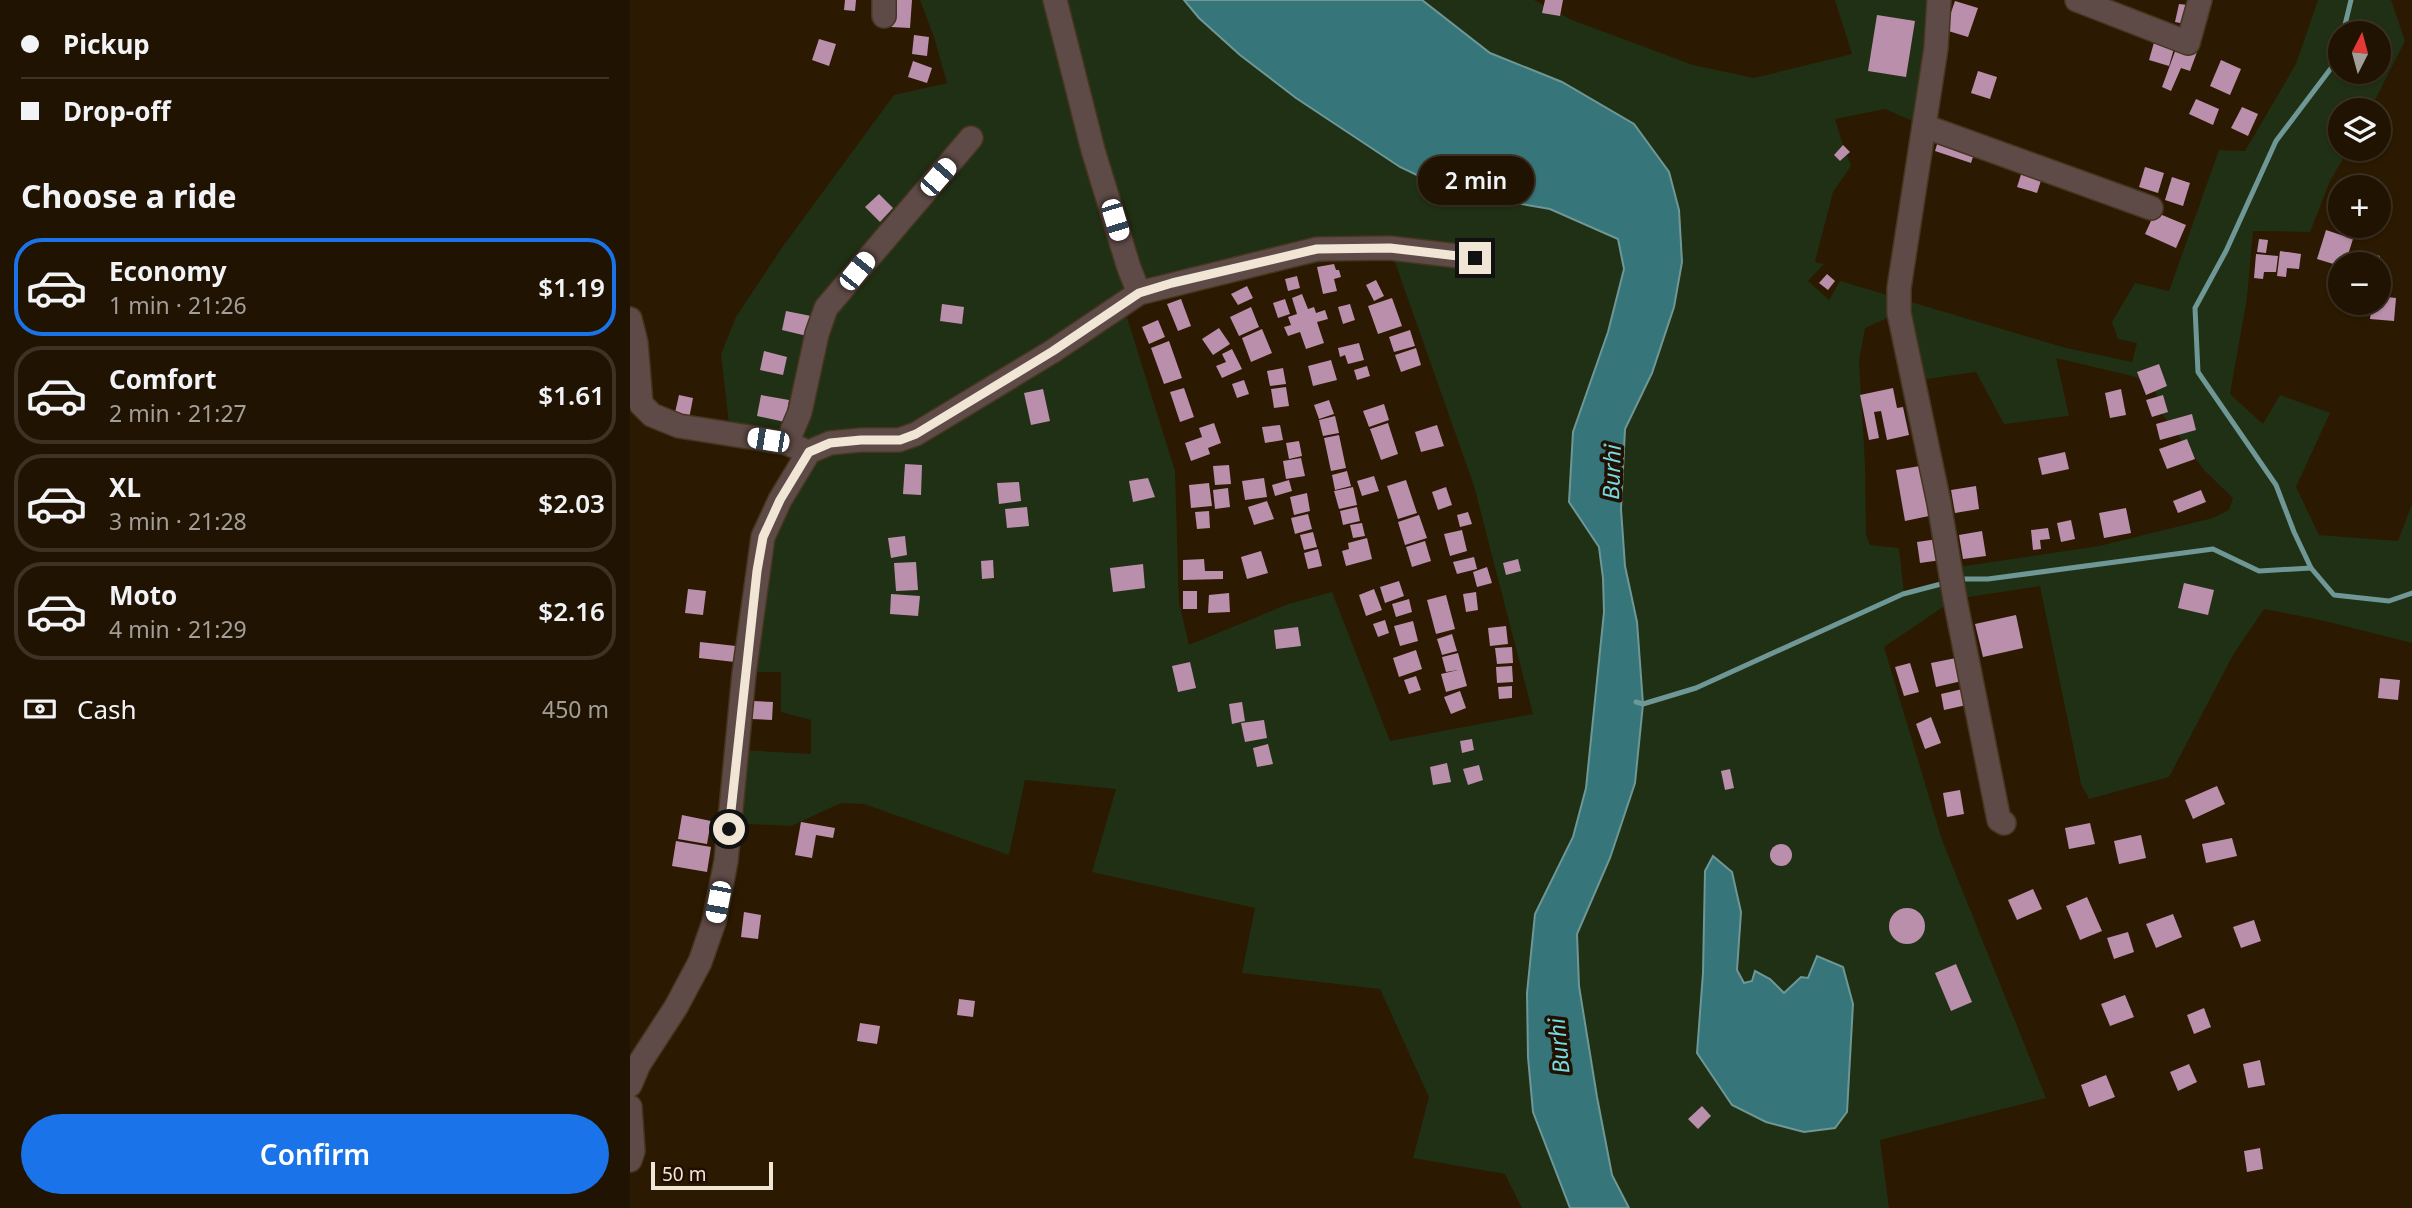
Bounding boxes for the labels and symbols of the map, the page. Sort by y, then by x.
north arrow [2328,21,2390,84]
car [917,154,960,200]
callout: 2 min [1417,156,1533,205]
car [1099,197,1132,243]
route end [1459,242,1491,274]
car [836,248,879,294]
car [746,426,791,454]
water label: Burhi [1594,443,1628,500]
route start [713,813,745,845]
car [704,879,733,925]
water label: Burhi [1540,1016,1576,1075]
scale bar [651,1159,774,1191]

